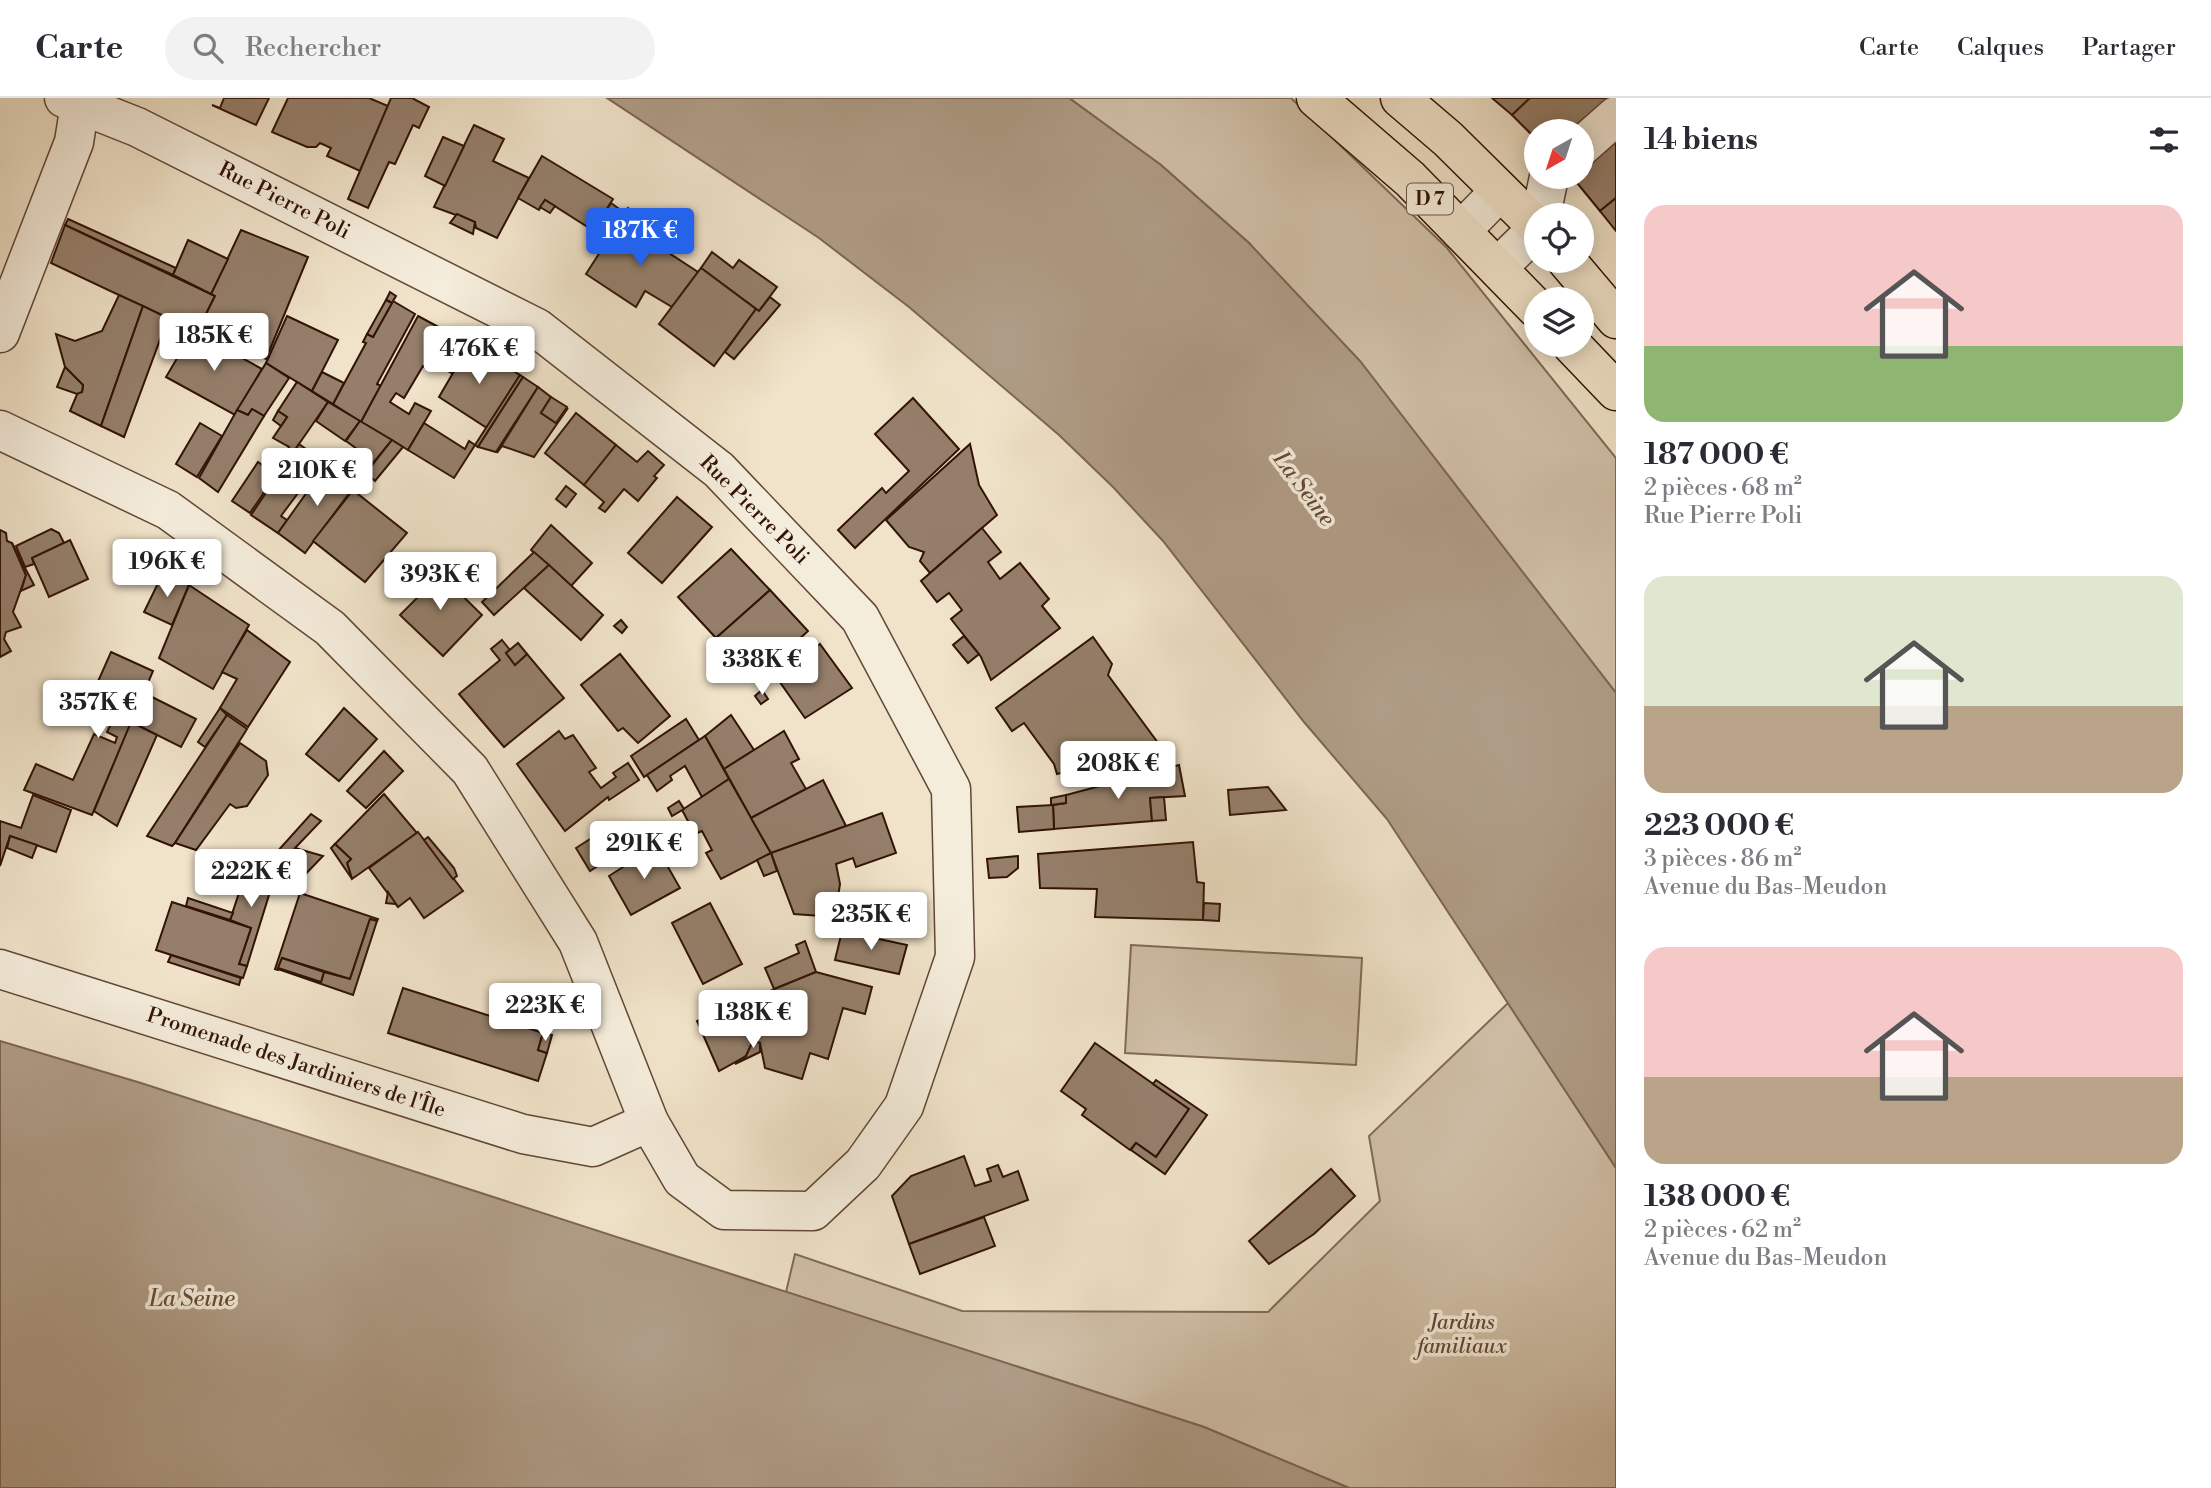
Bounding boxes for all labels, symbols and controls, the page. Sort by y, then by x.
search box [165,17,655,80]
text: Carte [35,28,123,69]
icon: search [189,29,227,67]
text: Rechercher [245,32,381,64]
text: Carte [1859,33,1919,63]
text: Calques [1957,33,2044,63]
text: Partager [2082,33,2176,63]
north arrow [1524,119,1594,189]
map controls [1524,119,1594,357]
text: 14 biens [1644,121,1758,159]
icon: filters [2145,121,2183,159]
street label: Rue Pierre Poli [214,157,354,245]
road number: D 7 [1407,184,1453,214]
button: locate [1524,203,1594,273]
pin: 187K € [583,208,697,268]
text: 187K € [602,217,678,245]
icon: home [1851,251,1977,377]
button: layers [1524,287,1594,357]
pin: 185K € [157,314,271,373]
text: 185K € [176,322,252,350]
pin: 476K € [422,327,536,386]
text: 476K € [440,335,518,363]
text: 187 000 € [1644,436,1789,474]
water label: La Seine [1266,445,1341,532]
pin: 210K € [260,448,374,508]
street label: Rue Pierre Poli [694,450,814,570]
text: 210K € [278,457,356,485]
text: 2 pièces · 68 m² [1644,474,1802,502]
text: Rue Pierre Poli [1644,502,1802,530]
pin: 196K € [110,540,224,599]
text: 196K € [129,548,205,576]
pin: 393K € [383,552,497,612]
text: 393K € [400,561,480,589]
icon: home [1851,622,1977,748]
pin: 338K € [705,638,819,697]
text: 338K € [722,646,802,674]
pin: 357K € [41,680,155,740]
text: 357K € [59,689,137,717]
pin: 208K € [1061,742,1175,801]
text: 208K € [1076,750,1160,778]
text: 223 000 € [1644,807,1794,845]
pin: 291K € [587,822,701,881]
text: 291K € [606,830,682,858]
text: 3 pièces · 86 m² [1644,845,1802,873]
pin: 222K € [194,850,308,909]
text: 222K € [211,858,291,886]
text: Avenue du Bas-Meudon [1644,873,1887,901]
pin: 235K € [814,892,928,952]
text: 235K € [831,901,911,929]
pin: 223K € [488,984,602,1043]
pin: 138K € [696,990,810,1050]
text: 223K € [505,992,585,1020]
icon: home [1851,993,1977,1119]
text: 138K € [715,999,791,1027]
street label: Promenade des Jardiniers de l'Île [143,1000,449,1124]
text: 138 000 € [1644,1178,1790,1216]
text: 2 pièces · 62 m² [1644,1216,1801,1244]
text: Avenue du Bas-Meudon [1644,1244,1887,1272]
water label: La Seine [148,1285,235,1313]
park label: Jardins familiaux [1413,1310,1507,1360]

